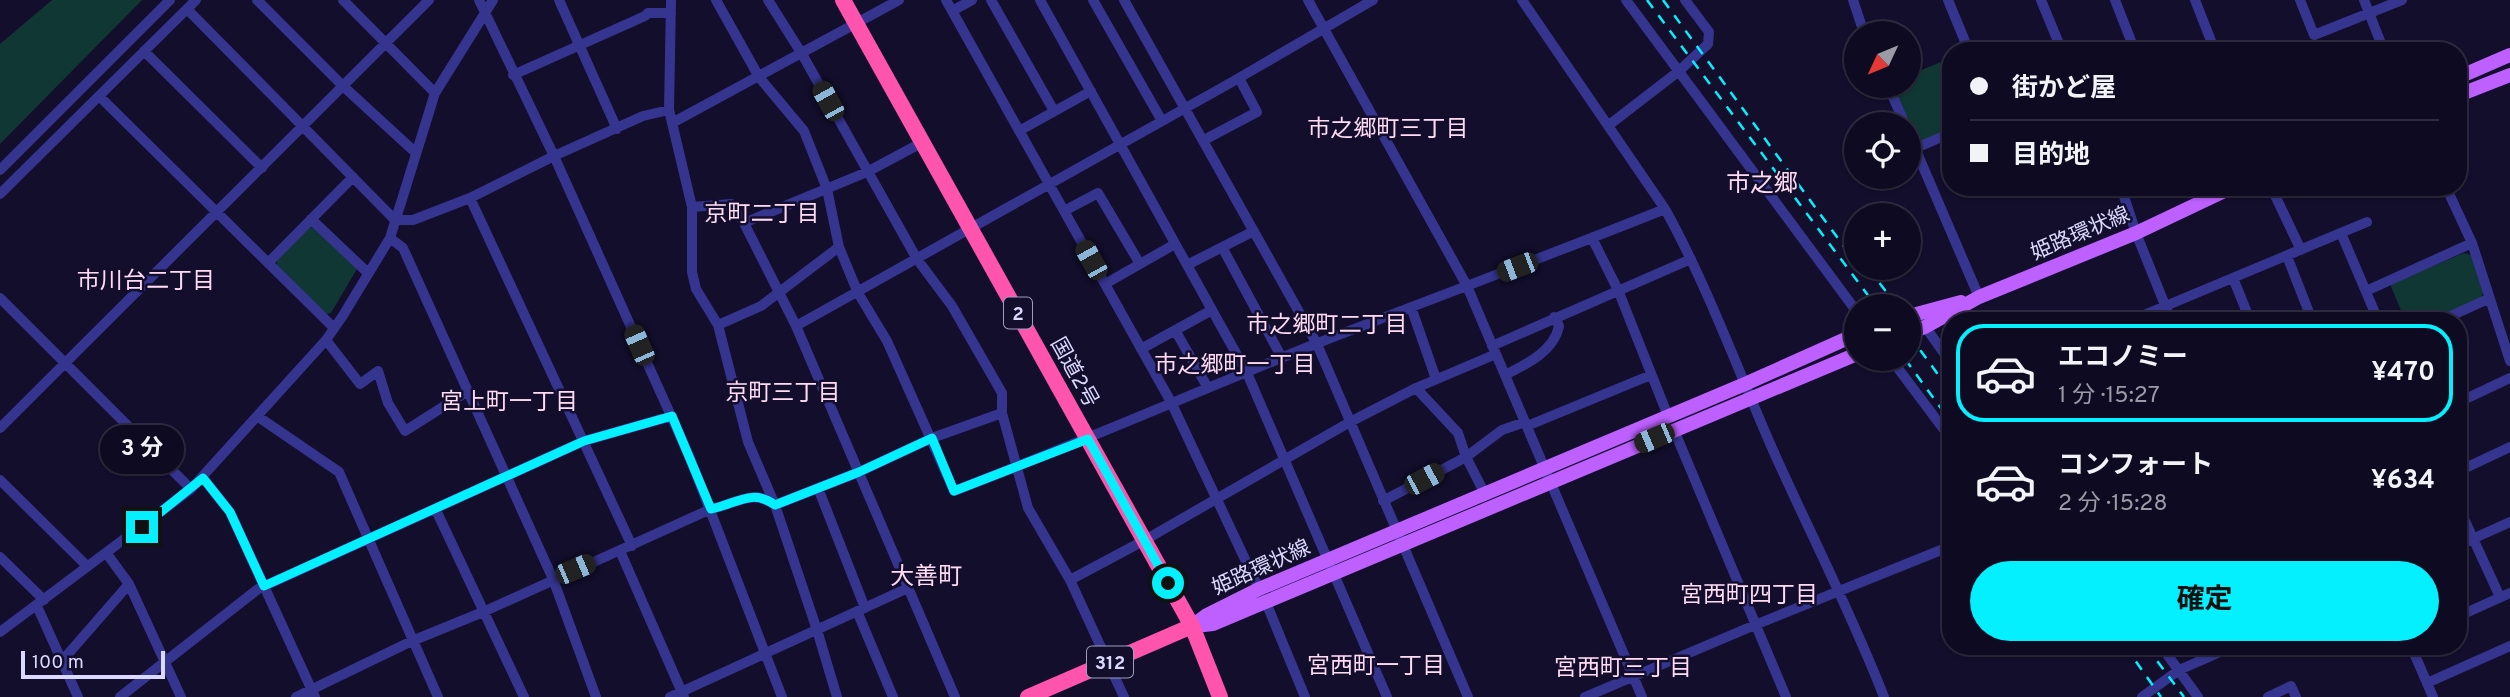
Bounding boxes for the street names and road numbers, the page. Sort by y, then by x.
street label: 姫路環状線 [2027,201,2134,267]
road number: 2 [1004,298,1032,328]
street label: 国道2号 [1043,333,1104,412]
street label: 姫路環状線 [1208,535,1315,602]
road number: 312 [1087,646,1133,678]

